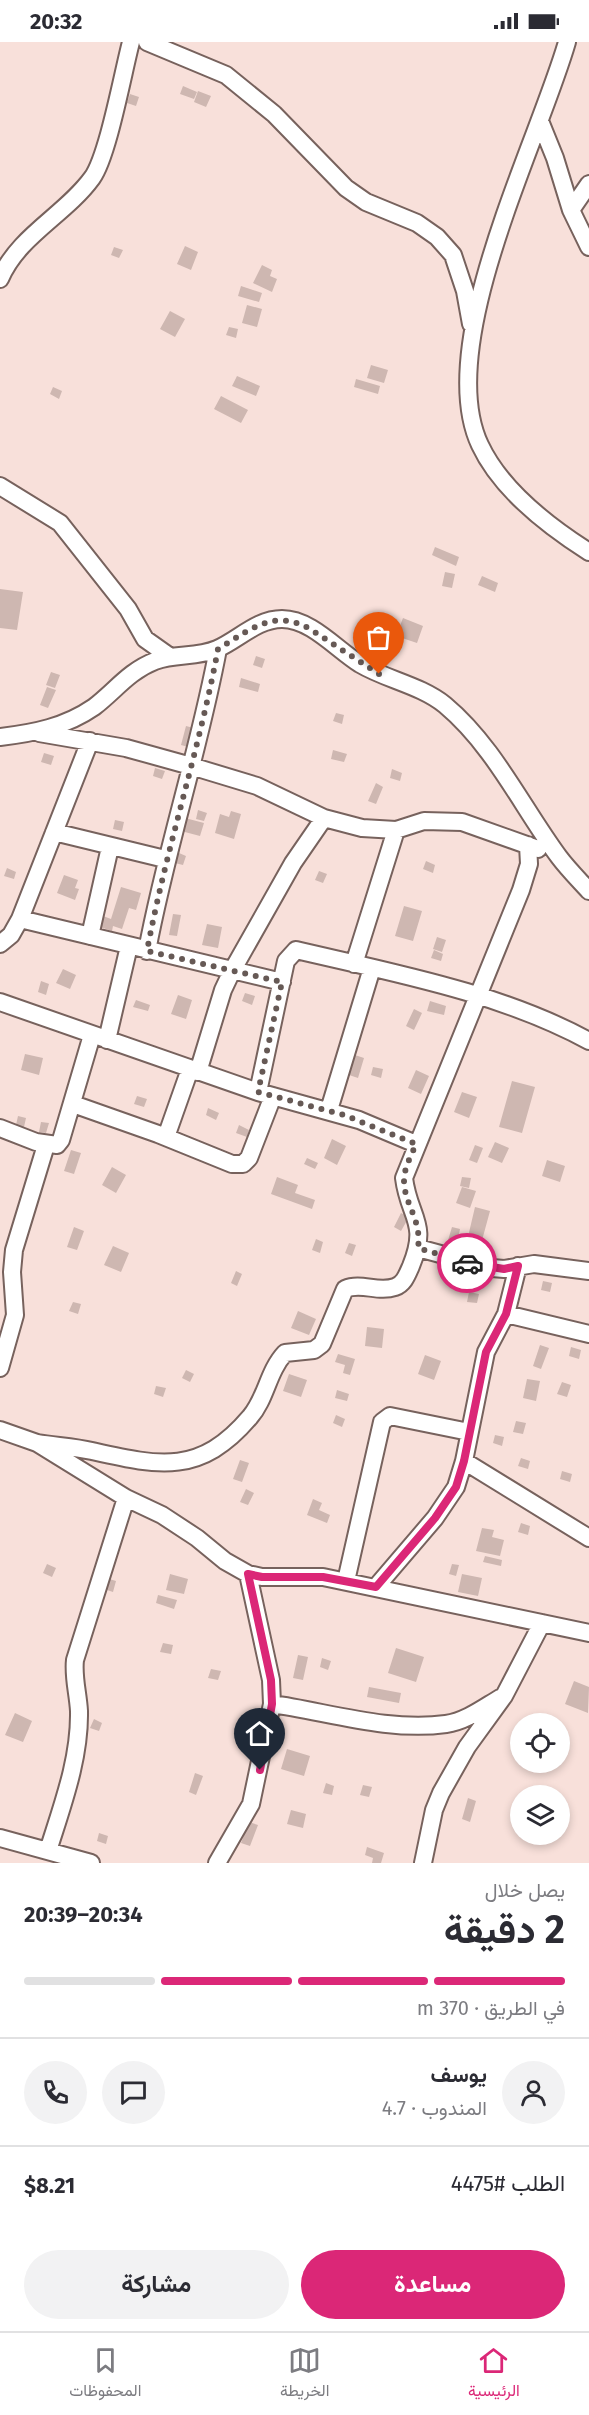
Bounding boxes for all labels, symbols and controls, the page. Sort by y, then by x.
text: 20:32 [30,8,82,35]
pin [353,612,404,674]
icon: bag [362,621,395,654]
courier [437,1233,497,1293]
icon: car [451,1247,484,1280]
pin [234,1708,285,1770]
map controls [510,1713,570,1845]
button: locate [510,1713,570,1773]
icon: home [243,1717,276,1750]
button: layers [510,1785,570,1845]
text: يصل خلال [485,1878,565,1902]
text: 20:34–20:39 [24,1901,143,1928]
text: 2 دقيقة [444,1907,565,1953]
text: في الطريق · 370 m [417,1996,565,2020]
button: phone [24,2061,87,2124]
button: chat [102,2061,165,2124]
text: يوسف [431,2061,487,2088]
button: person [502,2061,565,2124]
text: المندوب · 4.7 [382,2096,487,2120]
text: الطلب #4475 [451,2170,565,2197]
text: $8.21 [24,2172,75,2199]
button: مشاركة [24,2250,289,2319]
button: مساعدة [301,2250,565,2319]
tab: المحفوظات [69,2344,141,2405]
tab: الخريطة [280,2344,329,2405]
tab: الرئيسية [468,2344,520,2405]

